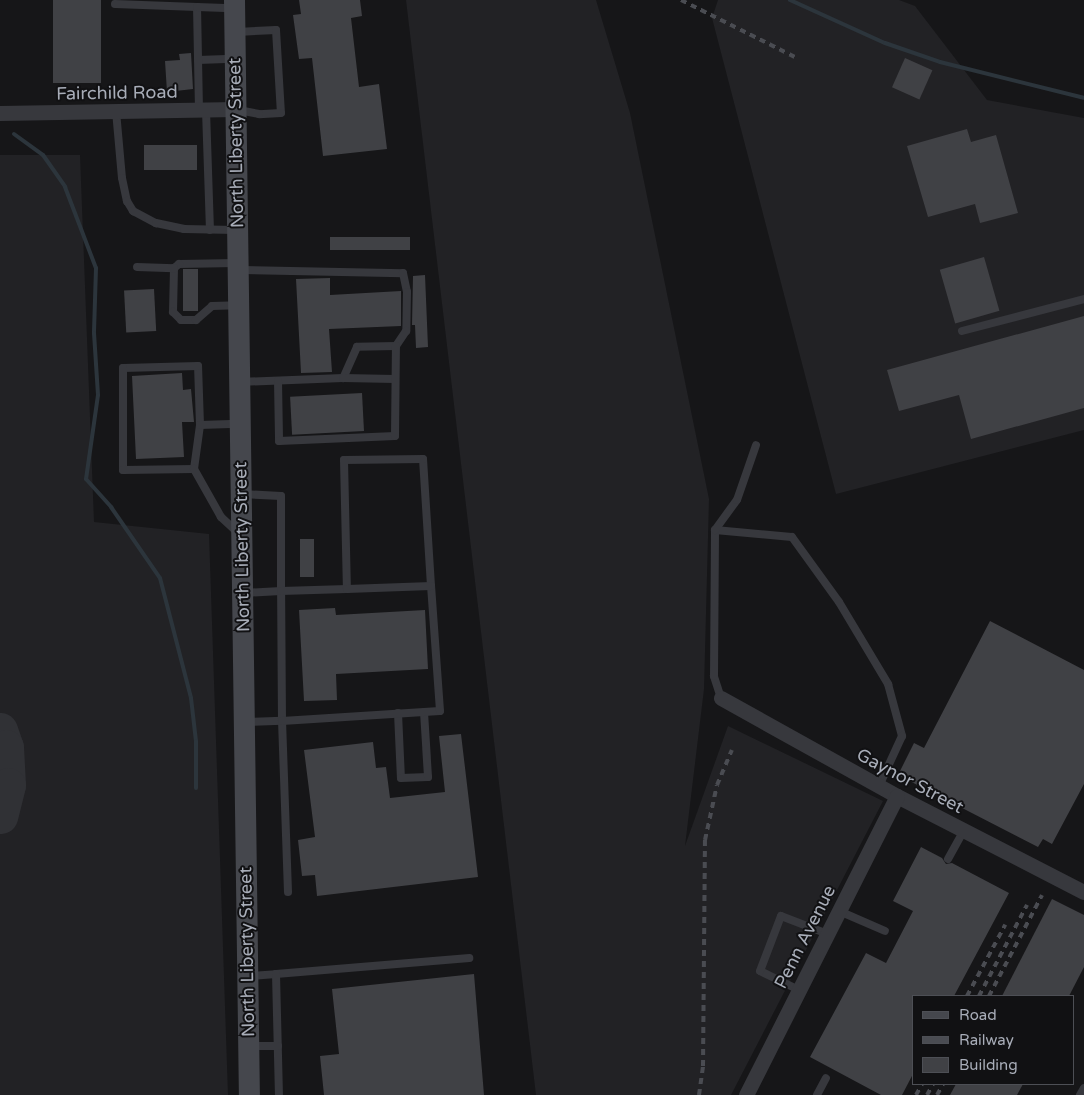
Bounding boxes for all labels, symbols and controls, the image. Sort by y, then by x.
street label: North Liberty Street [224,58,248,228]
street label: Fairchild Road [56,81,178,105]
street label: North Liberty Street [230,462,254,632]
street label: Gaynor Street [853,744,967,818]
street label: North Liberty Street [235,867,259,1037]
street label: Penn Avenue [770,882,840,992]
legend [912,995,1074,1085]
text: Road [959,1006,997,1024]
text: Railway [959,1031,1014,1049]
text: Building [959,1056,1018,1074]

